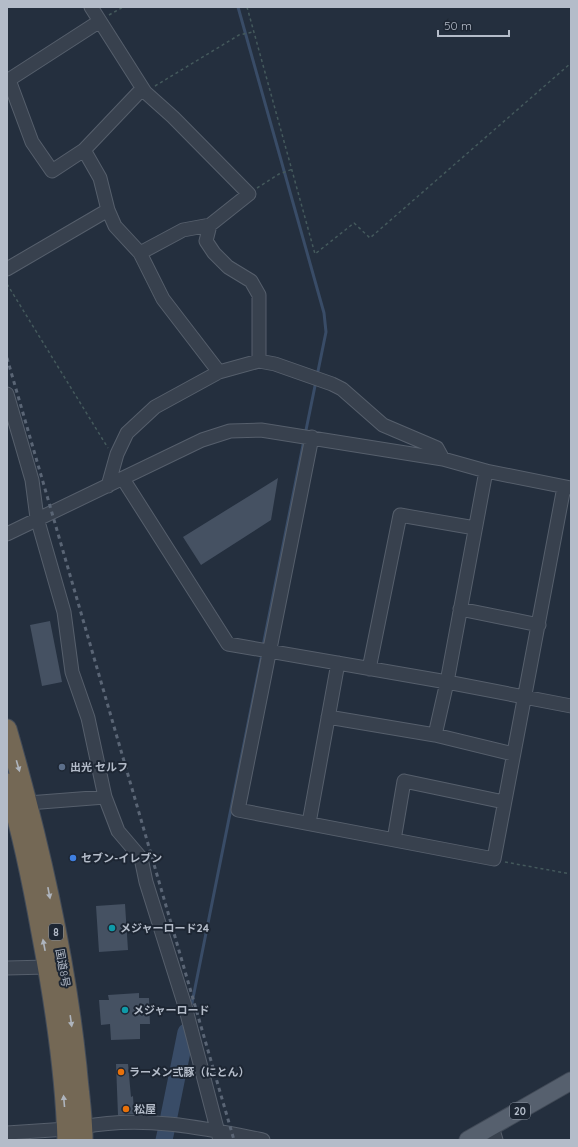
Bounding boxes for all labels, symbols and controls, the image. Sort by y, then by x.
scale bar [438,12,509,38]
text: 50 m [444,18,472,33]
place label: 出光 セルフ [70,760,128,774]
one-way arrow [15,761,21,773]
marker: 出光 セルフ [57,762,67,772]
place label: セブン-イレブン [81,851,162,865]
marker: セブン-イレブン [68,853,78,863]
one-way arrow [46,887,52,899]
place label: メジャーロード24 [120,921,210,935]
marker: メジャーロード24 [107,923,117,933]
road number: 8 [49,924,63,940]
one-way arrow [40,938,46,951]
street label: 国道8号 [53,948,73,988]
place label: メジャーロード [133,1003,209,1017]
marker: メジャーロード [120,1005,130,1015]
one-way arrow [68,1015,74,1027]
place label: ラーメン弍豚（にとん） [129,1065,250,1079]
marker: ラーメン弍豚（にとん） [116,1067,126,1077]
one-way arrow [61,1095,68,1107]
place label: 松屋 [134,1102,156,1116]
road number: 20 [510,1103,530,1119]
marker: 松屋 [121,1104,131,1114]

